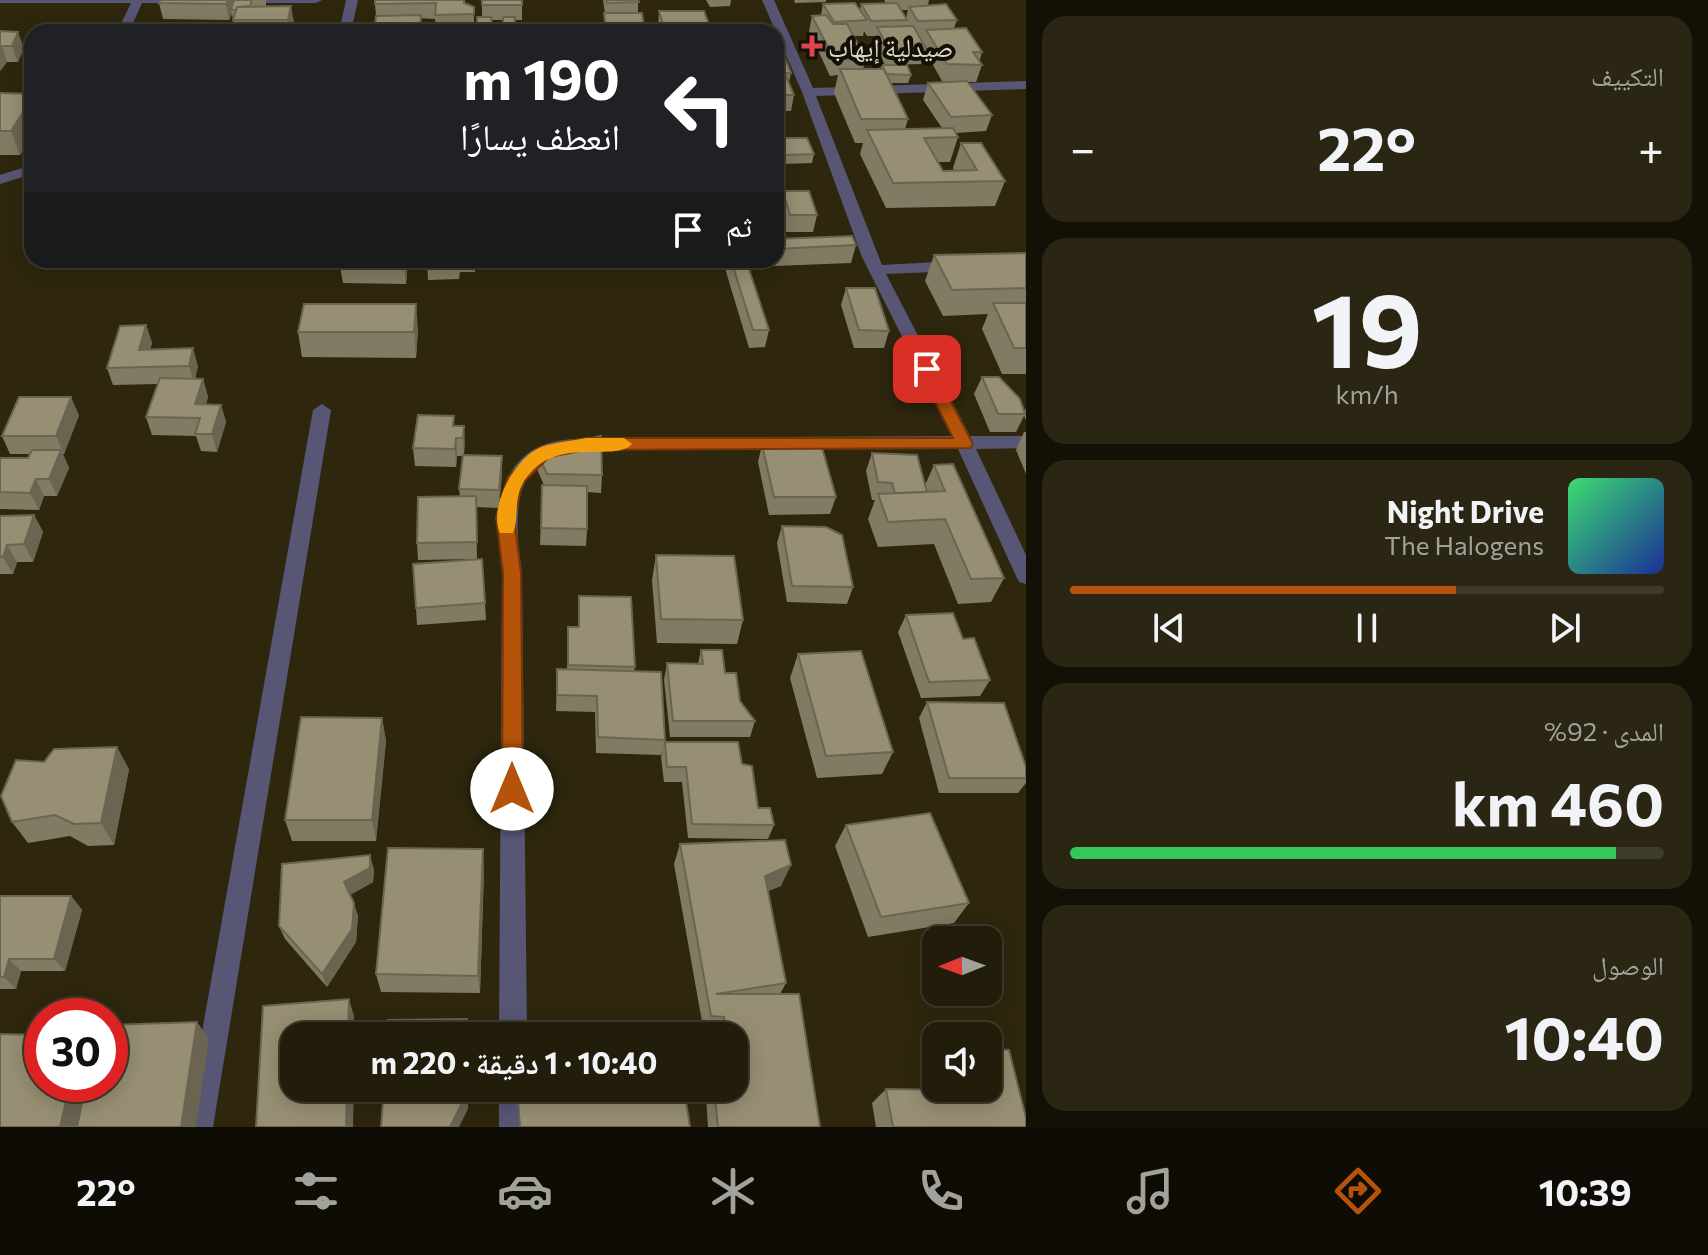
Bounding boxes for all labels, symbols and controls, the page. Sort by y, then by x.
place label: صيدلية إيهاب [828,31,953,65]
marker: صيدلية إيهاب [803,37,821,55]
text: 190 m [463,43,620,112]
icon: left [648,56,752,160]
text: التكييف [1591,60,1664,91]
text: 22° [1317,110,1416,183]
text: انعطف يسارًا [460,113,620,157]
text: − [1070,120,1095,174]
text: + [1638,120,1664,174]
text: ثم [726,206,752,243]
icon: arrive [666,208,710,252]
text: 19 [1311,262,1423,389]
pin [893,335,961,403]
icon: arrive [905,347,949,391]
text: km/h [1335,378,1399,409]
text: Night Drive [1387,492,1544,529]
text: The Halogens [1384,529,1544,560]
icon: previous [1147,606,1191,650]
icon: pause [1345,606,1389,650]
icon: next [1543,606,1587,650]
text: المدى · 92% [1544,715,1664,746]
position arrow [470,747,554,831]
text: 460 km [1452,765,1664,838]
north arrow [922,926,1002,1006]
map controls [922,926,1002,1102]
text: الوصول [1592,949,1664,980]
speed limit sign: 30 [24,998,128,1102]
text: 10:40 [1504,999,1664,1072]
button: sound [922,1022,1002,1102]
text: 10:40 · 1 دقيقة · 220 m [371,1043,657,1080]
icon: filters [288,1163,344,1219]
icon: car [497,1163,553,1219]
icon: climate [705,1163,761,1219]
icon: phone [913,1163,969,1219]
icon: music [1122,1163,1178,1219]
icon: directions [1330,1163,1386,1219]
text: 22° [76,1169,136,1213]
text: 10:39 [1539,1169,1632,1213]

